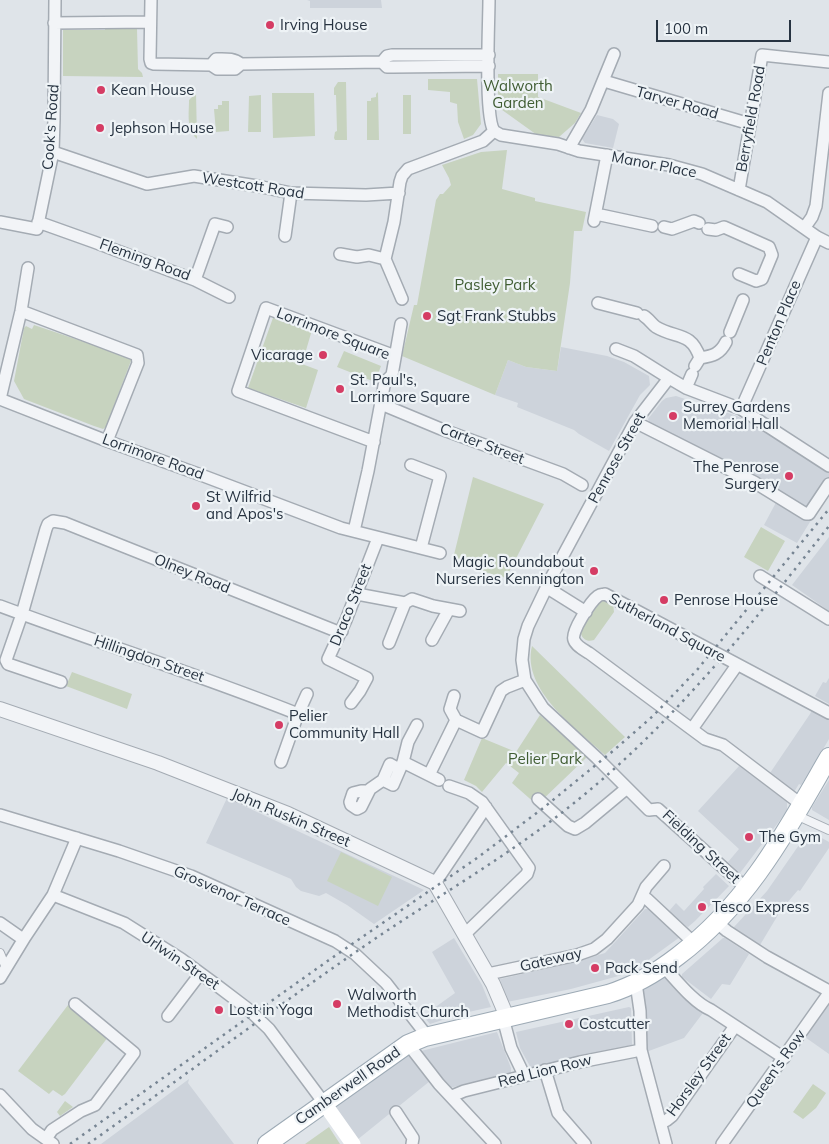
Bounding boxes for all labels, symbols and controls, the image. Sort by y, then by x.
scale bar [659,10,794,42]
place label: Irving House [280,16,367,34]
marker: Irving House [264,19,276,31]
text: 100 m [664,19,708,38]
street label: Berryfield Road [733,64,769,174]
park label: Walworth Garden [483,77,553,112]
place label: Kean House [111,81,195,99]
street label: Cook's Road [39,83,63,171]
street label: Tarver Road [634,83,720,123]
marker: Kean House [95,84,107,96]
place label: Jephson House [110,119,214,137]
marker: Jephson House [94,122,106,134]
street label: Manor Place [610,148,698,182]
street label: Westcott Road [201,169,305,203]
street label: Fleming Road [97,235,193,285]
park label: Pasley Park [455,276,535,294]
street label: Penton Place [753,278,805,368]
street label: Lorrimore Square [274,304,392,364]
place label: Sgt Frank Stubbs [437,307,556,325]
marker: Sgt Frank Stubbs [421,310,433,322]
place label: Vicarage [251,346,313,364]
marker: Vicarage [317,349,329,361]
place label: St. Paul's, Lorrimore Square [350,371,470,406]
marker: St. Paul's, Lorrimore Square [334,383,346,395]
place label: Surrey Gardens Memorial Hall [683,398,790,433]
street label: Penrose Street [585,409,649,507]
marker: Surrey Gardens Memorial Hall [667,410,679,422]
street label: Carter Street [437,420,527,468]
street label: Lorrimore Road [100,430,206,484]
place label: The Penrose Surgery [693,458,779,493]
marker: The Penrose Surgery [783,470,795,482]
place label: St Wilfrid and Apos's [206,488,283,523]
marker: St Wilfrid and Apos's [190,500,202,512]
street label: Olney Road [151,551,233,597]
place label: Magic Roundabout Nurseries Kennington [436,553,584,588]
street label: Draco Street [326,561,376,649]
marker: Magic Roundabout Nurseries Kennington [588,565,600,577]
street label: Sutherland Square [606,590,728,666]
place label: Penrose House [674,591,778,609]
marker: Penrose House [658,594,670,606]
street label: Hillingdon Street [92,632,206,686]
place label: Pelier Community Hall [289,707,400,742]
marker: Pelier Community Hall [273,719,285,731]
park label: Pelier Park [508,750,582,768]
street label: John Ruskin Street [229,785,353,851]
street label: Fielding Street [658,806,744,888]
place label: The Gym [759,828,821,846]
marker: The Gym [743,831,755,843]
street label: Grosvenor Terrace [171,862,293,930]
place label: Tesco Express [712,898,810,916]
marker: Tesco Express [696,901,708,913]
street label: Urlwin Street [137,928,223,994]
street label: Gateway [518,944,584,976]
place label: Pack Send [605,959,678,977]
marker: Pack Send [589,962,601,974]
place label: Walworth Methodist Church [347,986,469,1021]
marker: Walworth Methodist Church [331,998,343,1010]
place label: Lost in Yoga [229,1001,313,1019]
marker: Lost in Yoga [213,1004,225,1016]
place label: Costcutter [579,1015,650,1033]
marker: Costcutter [563,1018,575,1030]
street label: Queen's Row [742,1026,810,1112]
street label: Horsley Street [663,1030,735,1120]
street label: Camberwell Road [292,1043,404,1129]
street label: Red Lion Row [496,1051,594,1091]

